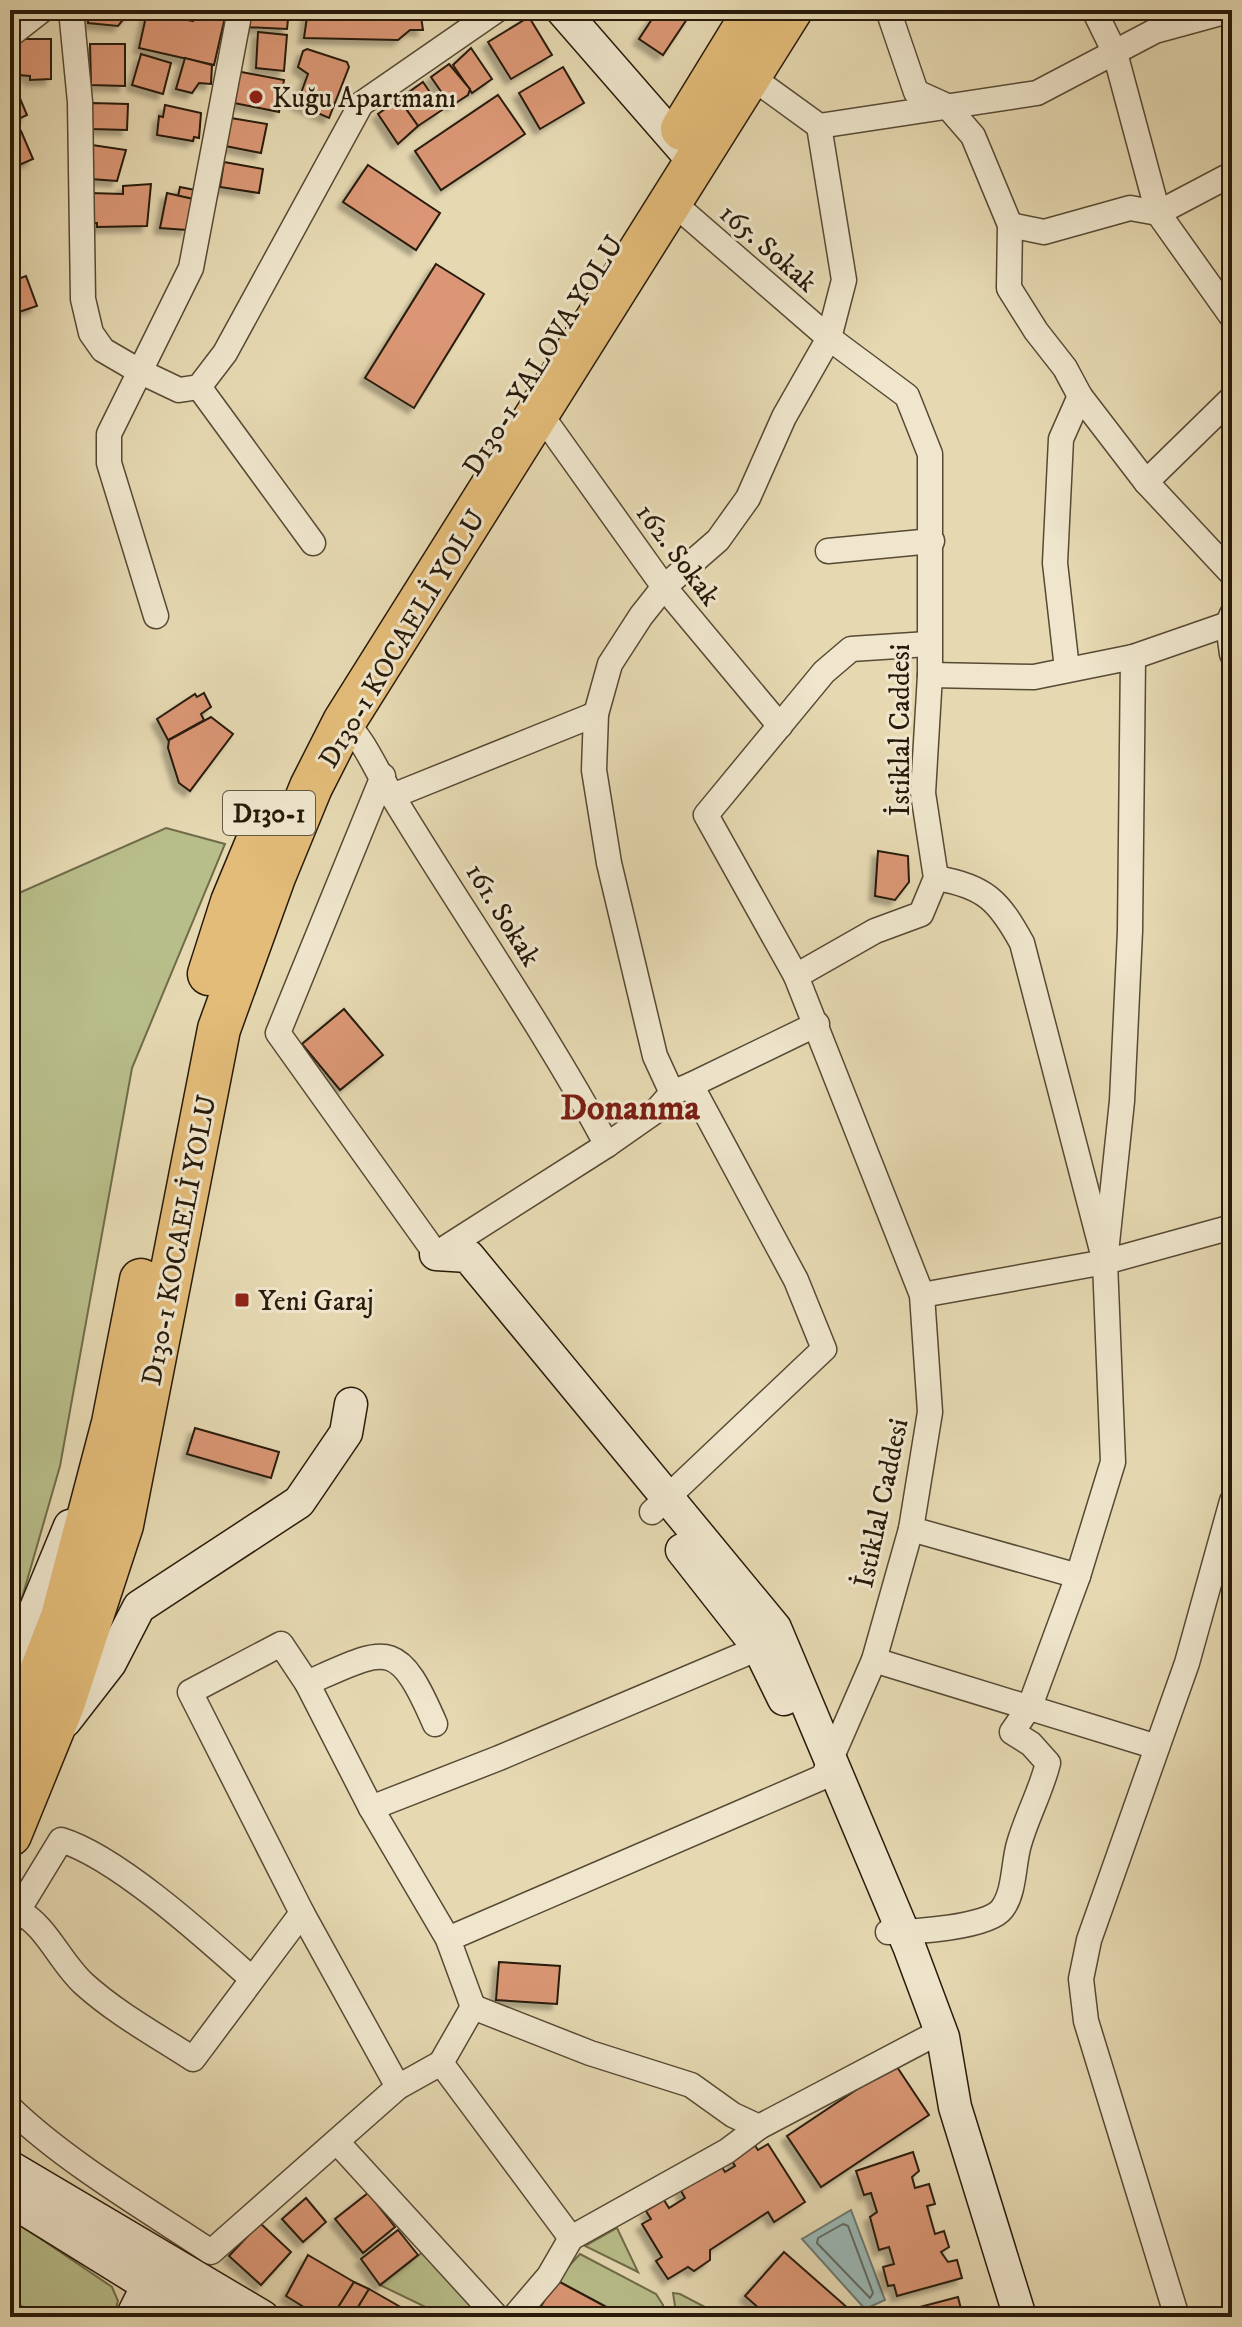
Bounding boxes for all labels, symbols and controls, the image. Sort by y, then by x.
place label: Kuğu Apartmanı [272,81,456,116]
marker: Kuğu Apartmanı [247,88,265,106]
street label: 165. Sokak [712,196,824,300]
street label: D130-1 YALOVA YOLU [455,229,632,483]
street label: 162. Sokak [628,497,728,613]
street label: D130-1 KOCAELİ YOLU [311,503,493,774]
street label: İstiklal Caddesi [883,644,918,816]
road number: D130-1 [223,791,315,835]
street label: 161. Sokak [457,857,548,973]
district label: Donanma [560,1086,700,1131]
street label: D130-1 KOCAELİ YOLU [134,1092,225,1389]
place label: Yeni Garaj [258,1284,374,1319]
marker: Yeni Garaj [233,1291,251,1309]
street label: İstiklal Caddesi [846,1415,916,1591]

